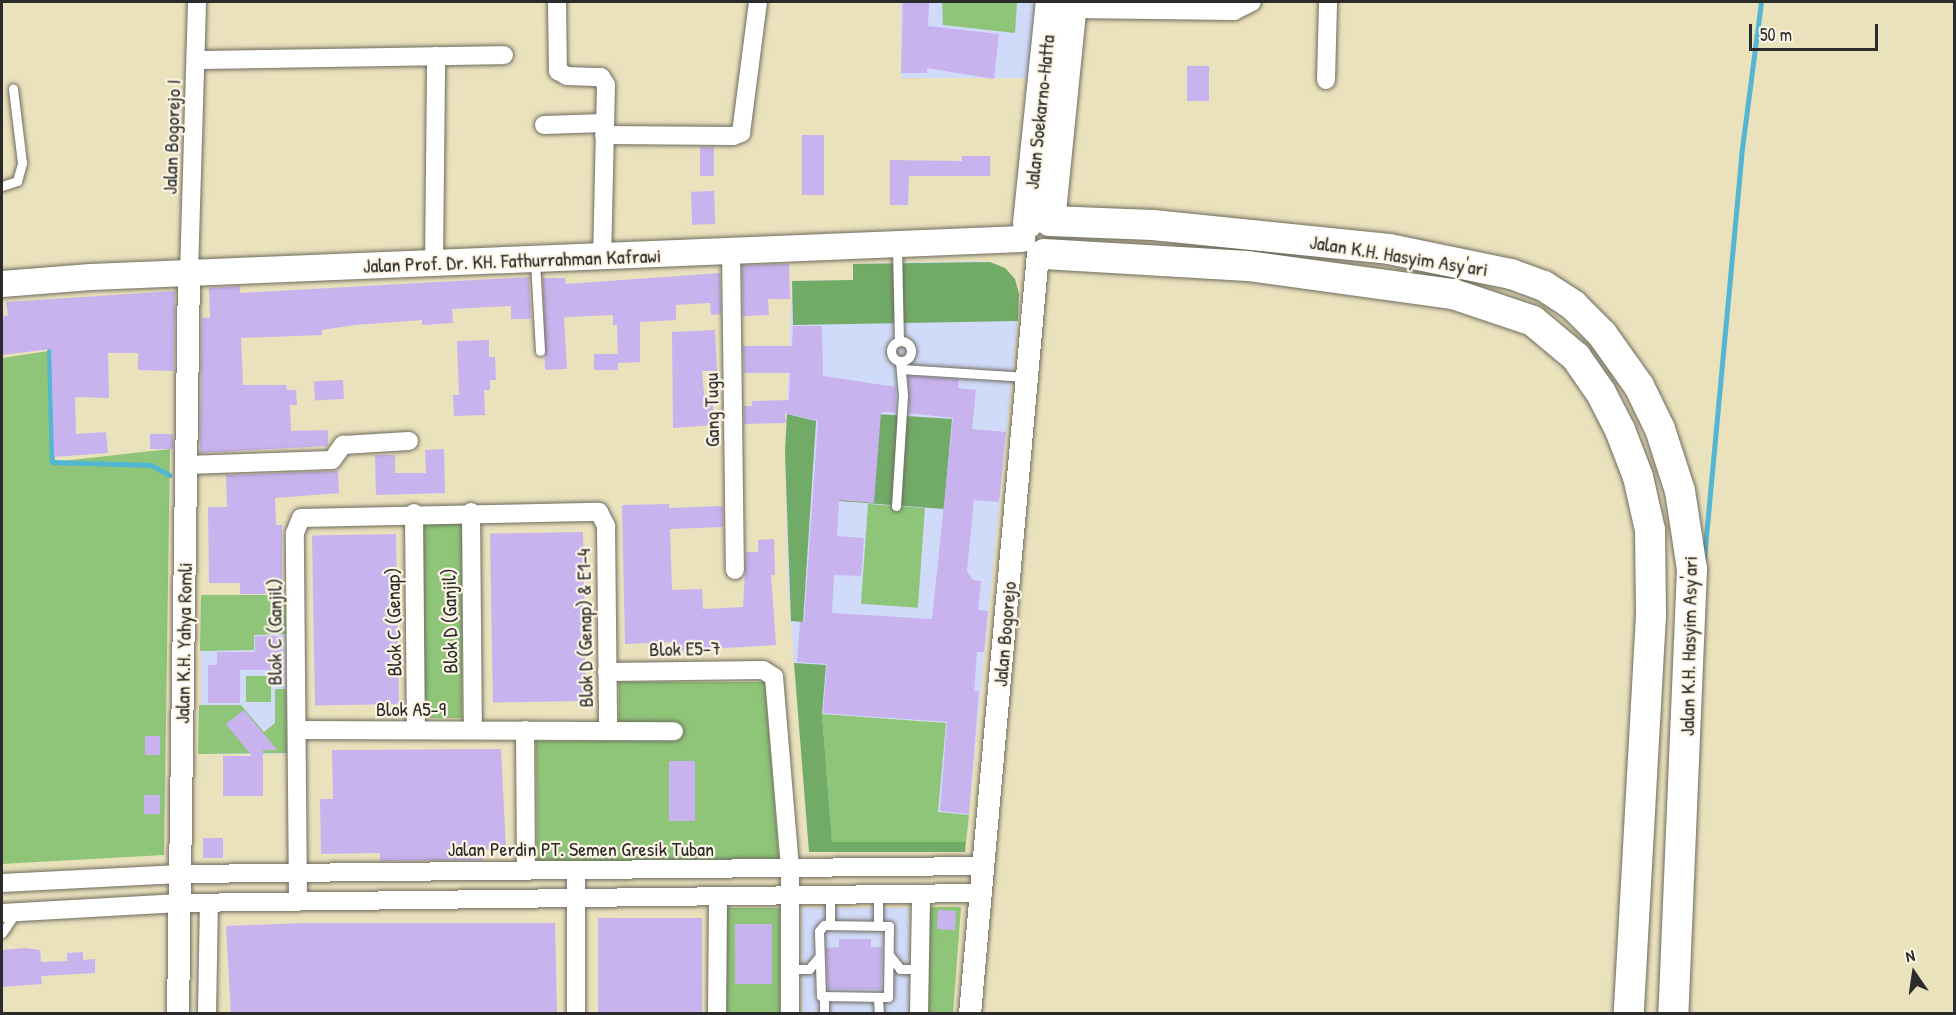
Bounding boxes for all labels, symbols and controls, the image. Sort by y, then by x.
scale bar [1752,12,1881,50]
text: 50 m [1760,22,1792,47]
street label: Jalan Soekarno-Hatta [1019,34,1059,190]
street label: Jalan Bogorejo I [157,79,185,195]
street label: Jalan K.H. Hasyim Asy'ari [1308,229,1490,281]
street label: Jalan Prof. Dr. KH. Fathurrahman Kafrawi [362,243,662,277]
street label: Gang Tugu [698,373,724,447]
street label: Blok D (Genap) & E1-4 [571,548,597,708]
street label: Jalan K.H. Hasyim Asy'ari [1674,556,1702,736]
street label: Jalan K.H. Yahya Romli [170,562,196,724]
street label: Blok C (Genap) [380,567,406,677]
street label: Blok D (Ganjil) [436,568,462,674]
street label: Blok C (Ganjil) [262,579,286,685]
street label: Jalan Bogorejo [987,580,1021,688]
street label: Blok E5-7 [649,635,721,661]
street label: Blok A5-9 [376,696,446,720]
street label: Jalan Perdin PT. Semen Gresik Tuban [448,836,714,860]
north arrow [1884,943,1944,1003]
text: N [1903,944,1917,967]

